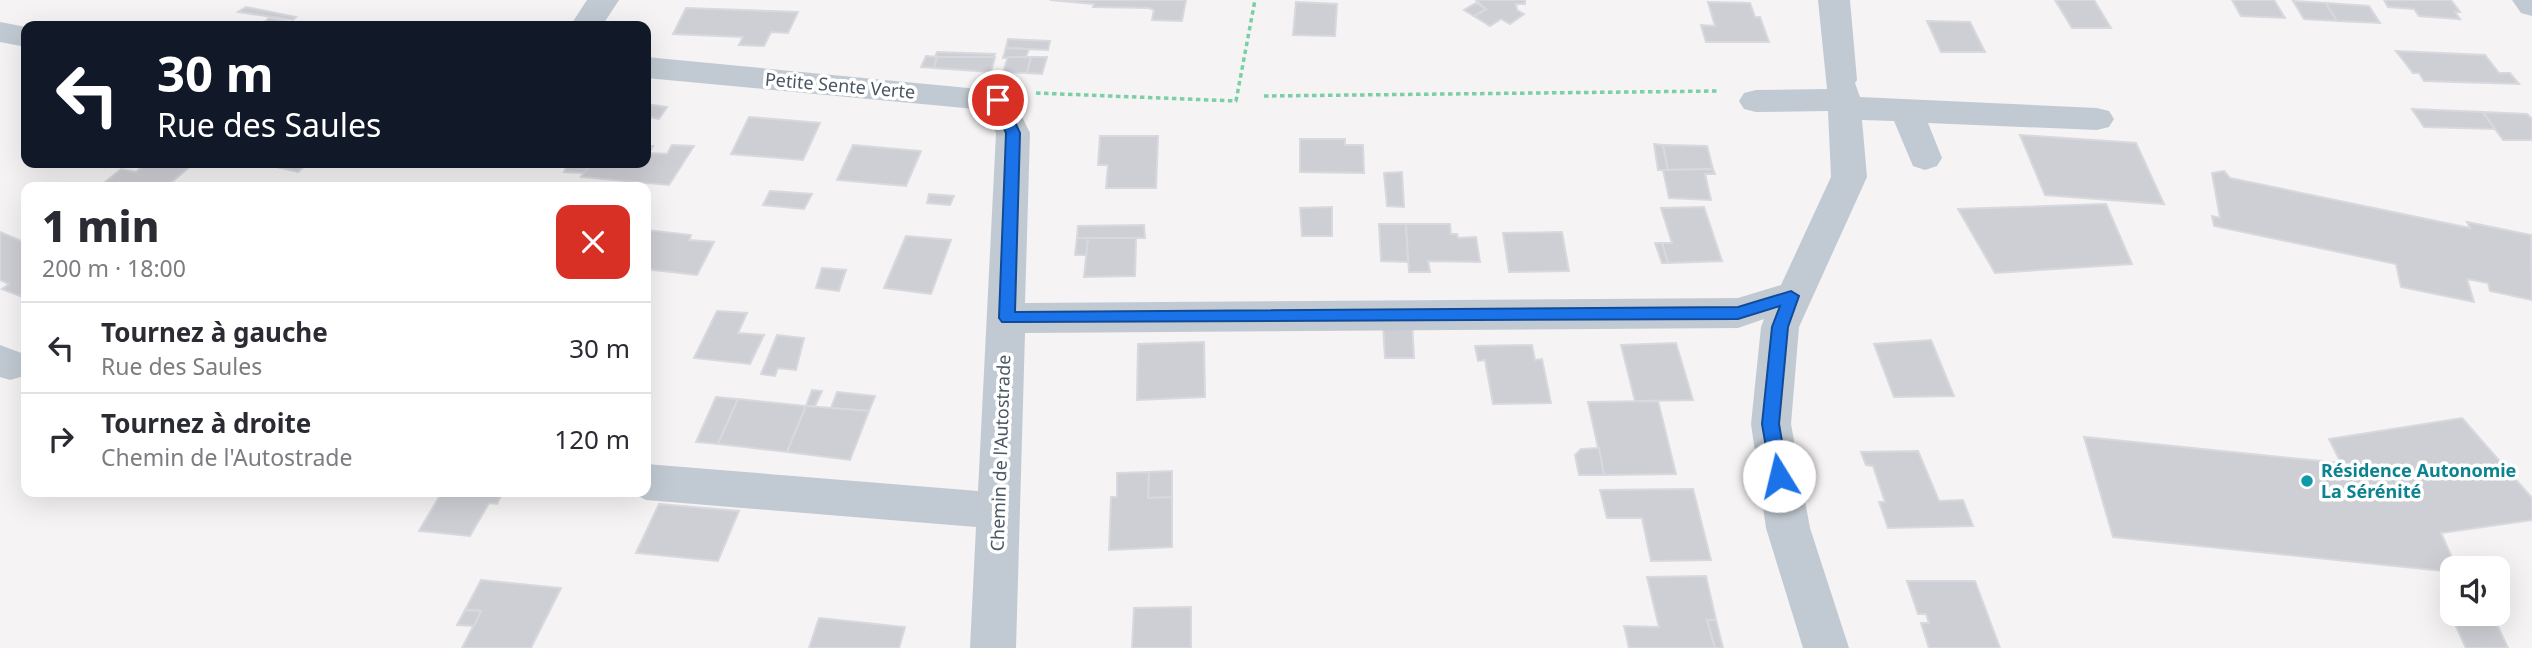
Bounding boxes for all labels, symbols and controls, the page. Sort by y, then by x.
text: 30 m [157,40,274,106]
icon: left [42,49,133,140]
street label: Petite Sente Verte [764,66,916,104]
pin [968,70,1028,130]
icon: arrive [979,81,1017,119]
text: Rue des Saules [157,103,381,146]
text: 1 min [42,197,159,254]
button: close [556,205,630,279]
text: 200 m · 18:00 [42,252,186,284]
text: Tournez à gauche [101,314,328,350]
icon: left [42,329,80,367]
text: 30 m [569,330,630,366]
text: Rue des Saules [101,350,262,382]
street label: Chemin de l'Autostrade [985,354,1015,552]
text: Tournez à droite [101,405,311,441]
icon: right [42,420,80,458]
text: 120 m [554,421,630,457]
position arrow [1742,439,1816,513]
text: Chemin de l'Autostrade [101,441,352,473]
place label: Résidence Autonomie La Sérénité [2321,458,2516,503]
marker: Résidence Autonomie La Sérénité [2299,473,2315,489]
map controls [2440,556,2510,626]
button: sound [2440,556,2510,626]

